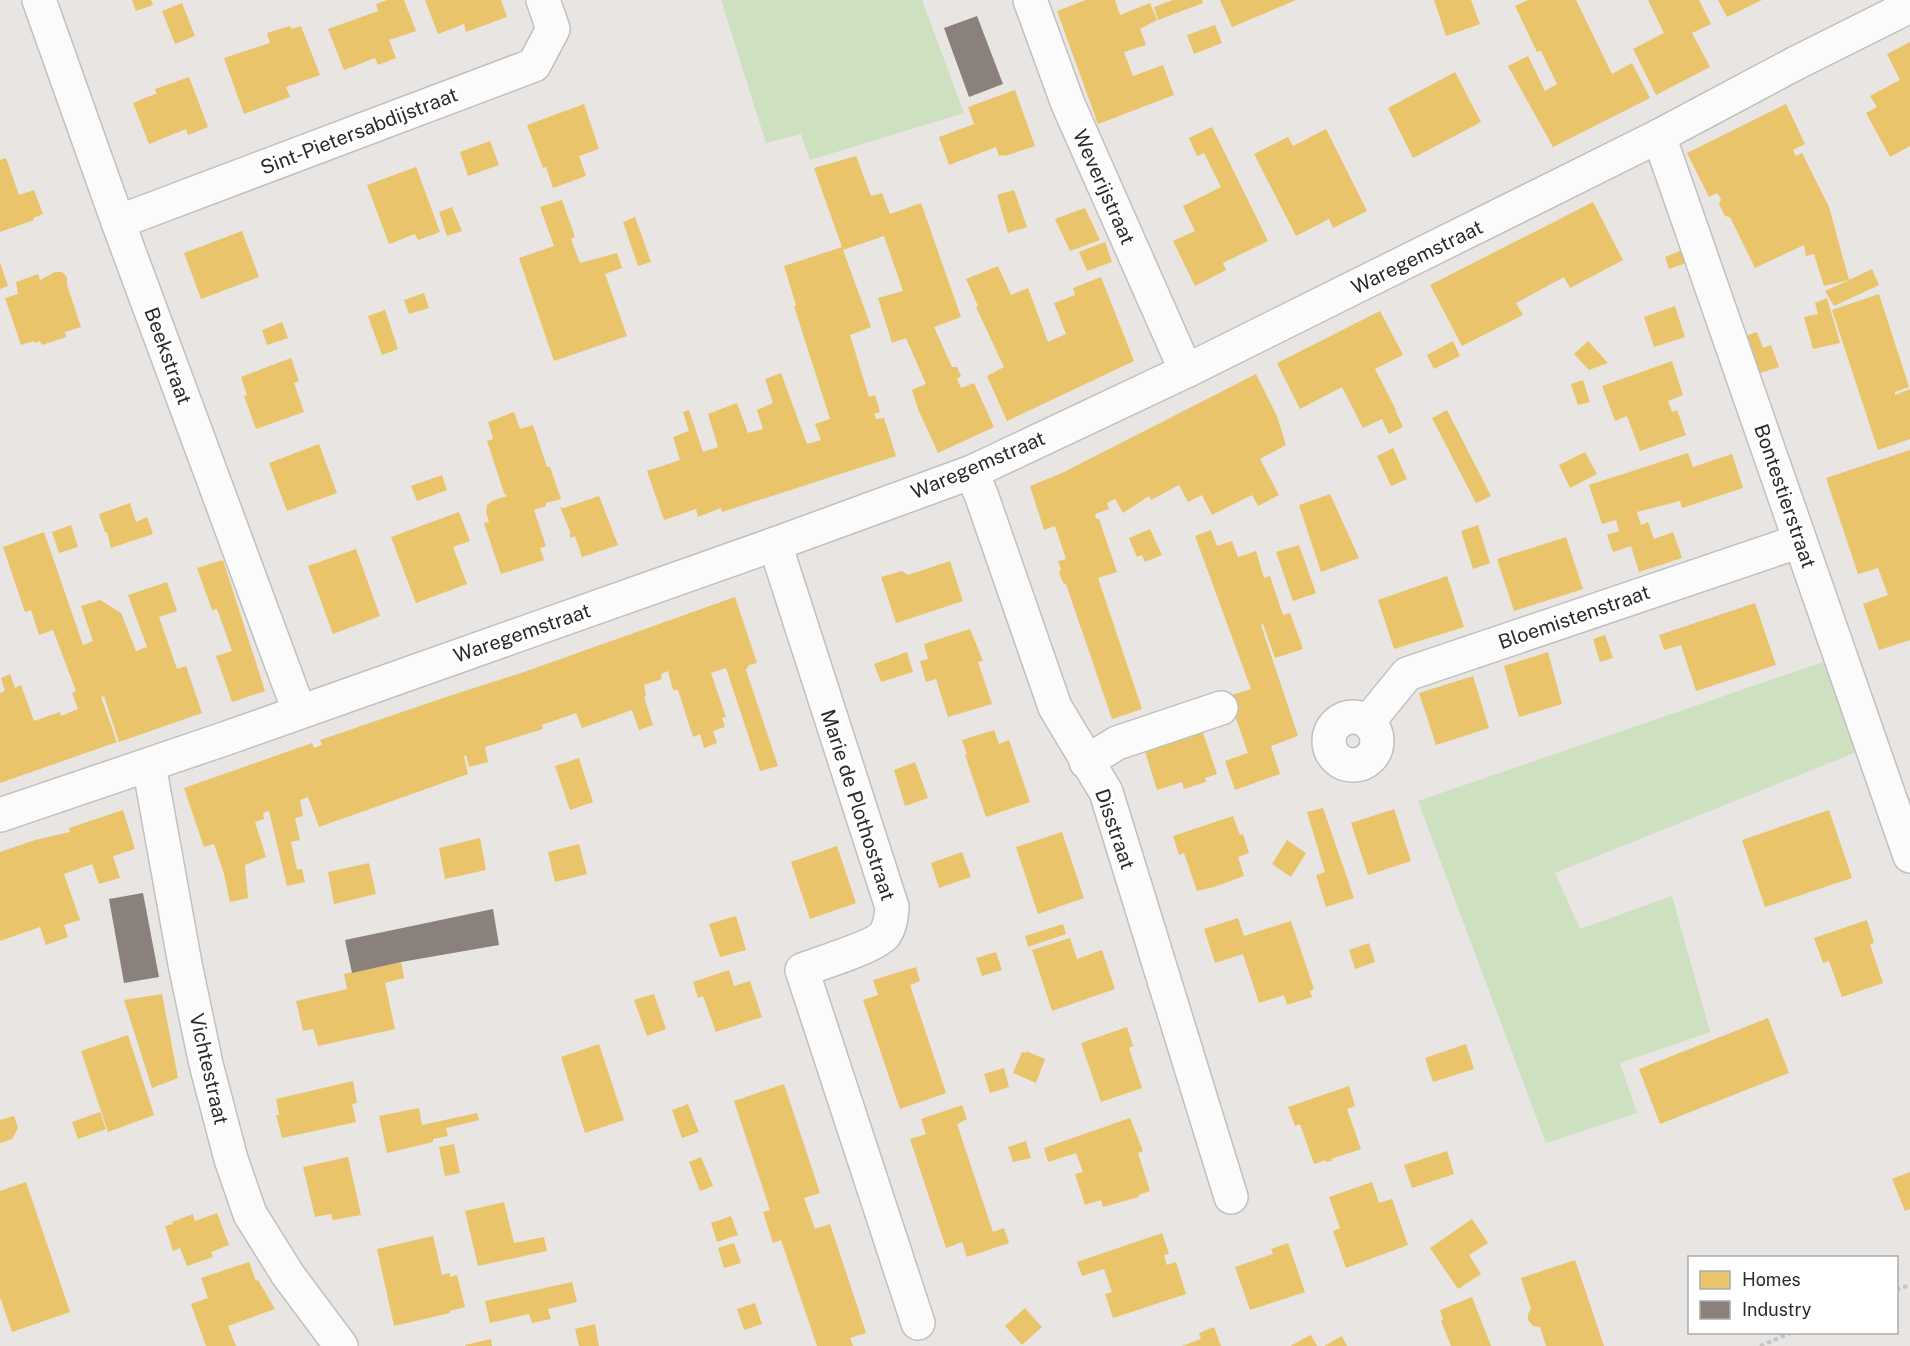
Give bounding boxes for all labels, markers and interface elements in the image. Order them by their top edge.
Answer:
street label: Sint-Pietersabdijstraat [257,82,461,180]
street label: Weverijstraat [1068,126,1140,248]
street label: Waregemstraat [1347,215,1487,299]
street label: Beekstraat [139,304,197,408]
street label: Bontestierstraat [1749,421,1821,571]
street label: Waregemstraat [907,426,1049,504]
street label: Bloemistenstraat [1495,580,1653,654]
street label: Waregemstraat [450,598,594,668]
street label: Marie de Plothostraat [816,706,900,904]
street label: Disstraat [1090,786,1140,872]
street label: Vichtestraat [185,1011,233,1127]
legend [1688,1256,1898,1334]
text: Homes [1742,1269,1801,1290]
text: Industry [1742,1299,1812,1320]

